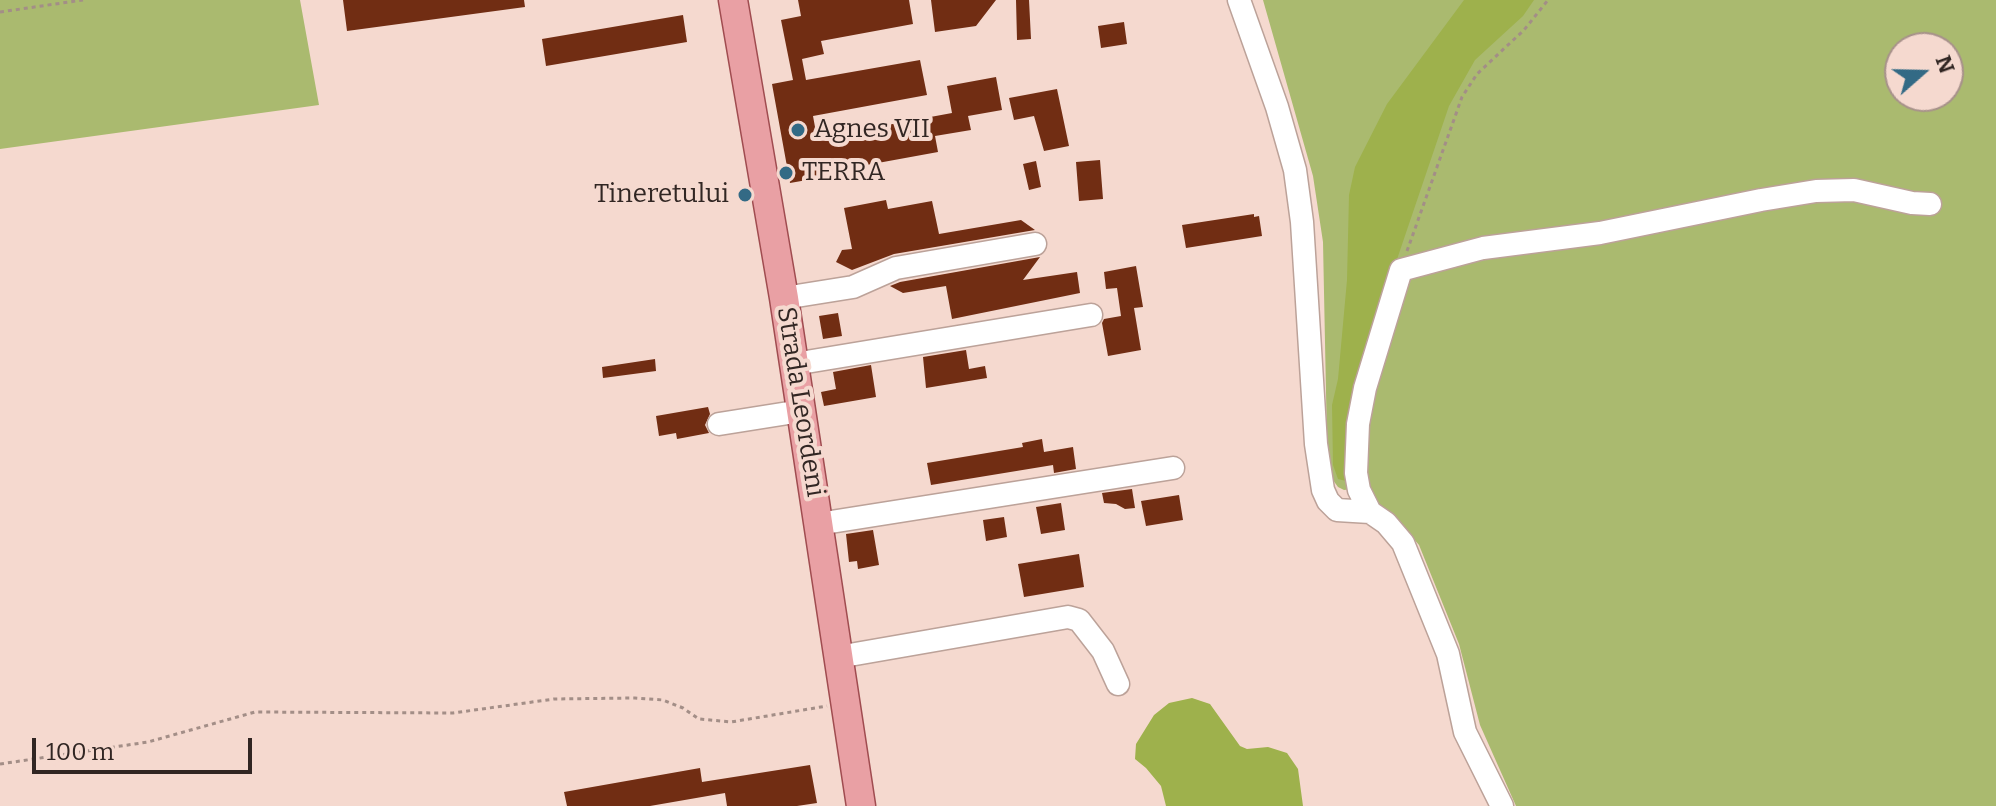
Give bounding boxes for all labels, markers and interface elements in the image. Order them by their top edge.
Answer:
north arrow [1884,32,1964,112]
text: N [1930,52,1961,77]
place label: Agnes VII [814,114,930,146]
marker: Agnes VII [789,121,807,139]
place label: TERRA [802,157,885,189]
marker: TERRA [777,164,795,182]
place label: Tineretului [594,179,729,211]
marker: Tineretului [736,186,754,204]
street label: Strada Leordeni [770,305,830,499]
scale bar [36,722,256,772]
text: 100 m [46,738,114,766]

